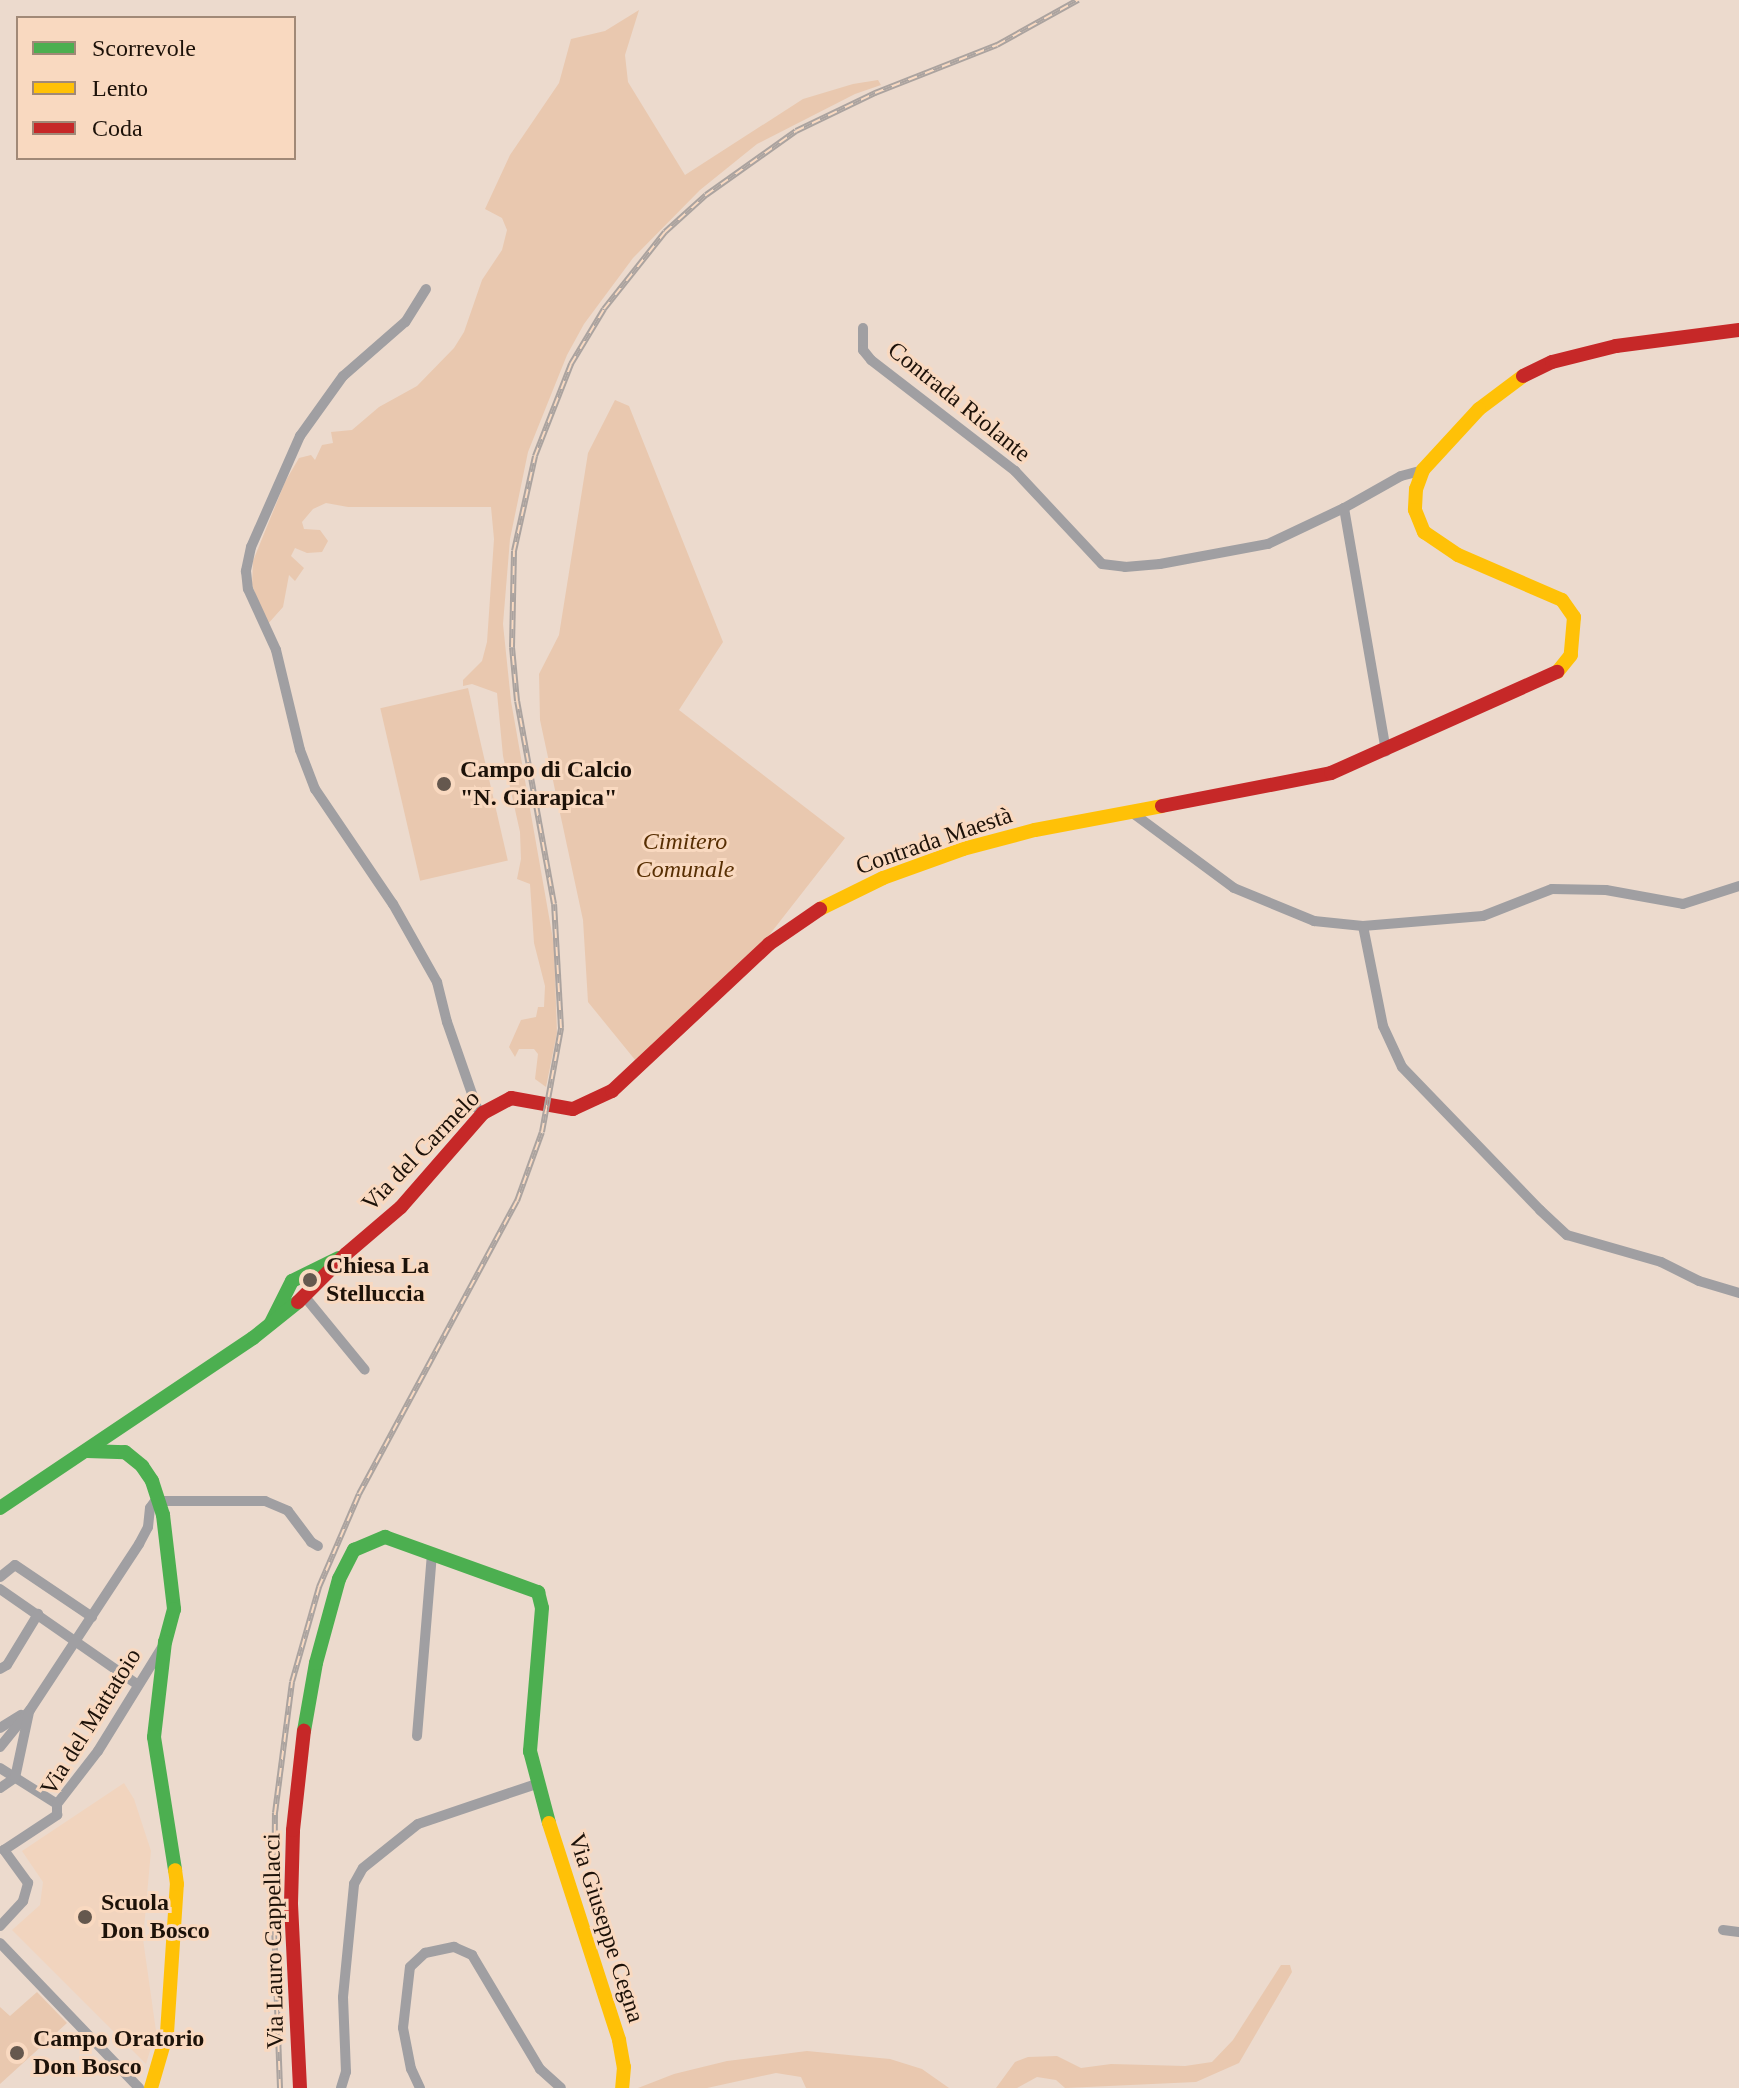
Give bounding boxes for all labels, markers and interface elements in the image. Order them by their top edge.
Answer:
legend [16,16,296,160]
text: Scorrevole [92,35,196,61]
text: Lento [92,75,148,101]
text: Coda [92,115,143,141]
street label: Contrada Riolante [882,336,1036,468]
place label: Campo di Calcio "N. Ciarapica" [460,756,632,812]
marker: Campo di Calcio "N. Ciarapica" [435,775,453,793]
street label: Contrada Maestà [852,801,1016,881]
park label: Cimitero Comunale [636,828,734,884]
street label: Via del Carmelo [356,1084,486,1218]
place label: Chiesa La Stelluccia [326,1252,429,1308]
marker: Chiesa La Stelluccia [301,1271,319,1289]
street label: Via del Mattatoio [34,1643,148,1801]
street label: Via Giuseppe Cegna [562,1830,650,2026]
street label: Via Lauro Cappellacci [258,1833,290,2049]
place label: Scuola Don Bosco [101,1889,210,1945]
marker: Scuola Don Bosco [76,1908,94,1926]
place label: Campo Oratorio Don Bosco [33,2025,204,2081]
marker: Campo Oratorio Don Bosco [8,2044,26,2062]

